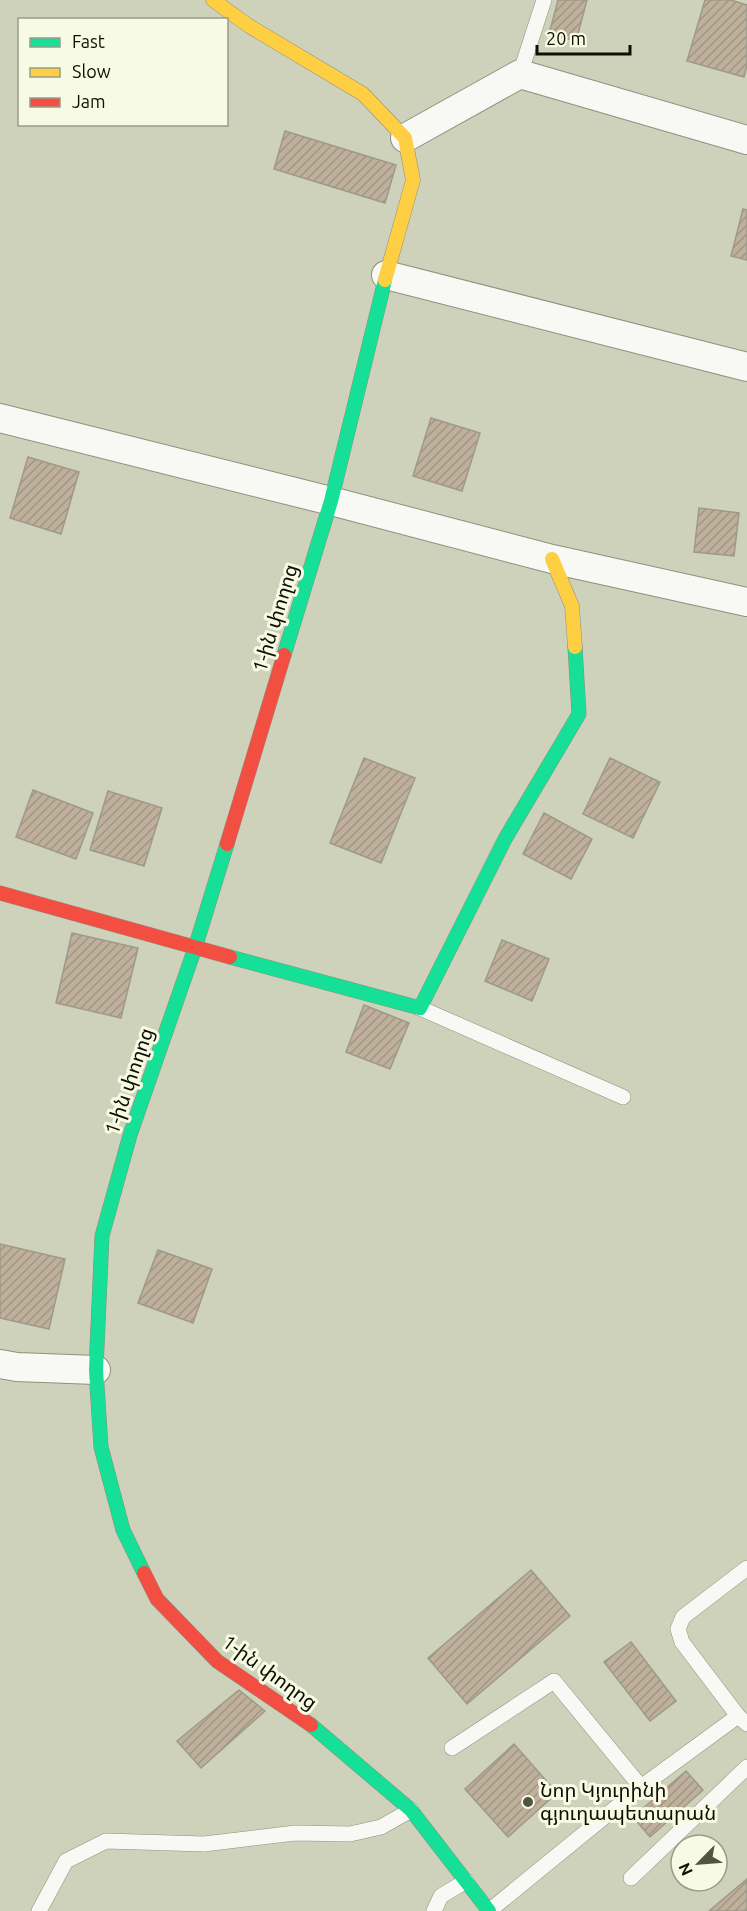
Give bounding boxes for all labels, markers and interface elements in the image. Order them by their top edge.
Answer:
legend [18,18,228,126]
scale bar [537,18,630,56]
text: 20 m [546,28,586,48]
text: Fast [72,31,105,51]
text: Slow [72,61,111,81]
text: Jam [72,91,106,111]
street label: 1-ին փողոց [247,561,303,675]
street label: 1-ին փողոց [99,1024,159,1138]
street label: 1-ին փողոց [218,1630,322,1714]
place label: Նոր Կյուրինի գյուղապետարան [540,1778,716,1825]
marker: Նոր Կյուրինի գյուղապետարան [521,1795,535,1809]
north arrow [669,1833,729,1893]
text: N [675,1860,696,1879]

